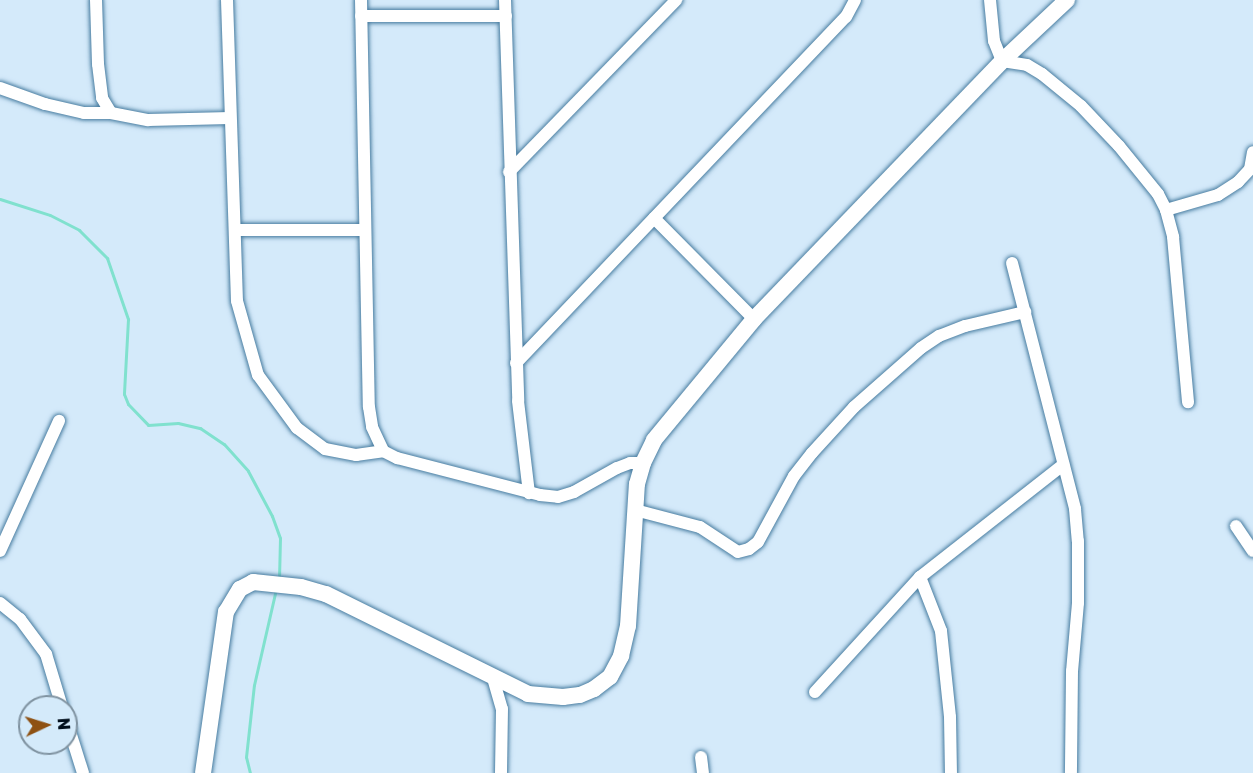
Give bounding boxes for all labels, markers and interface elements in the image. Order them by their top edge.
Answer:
north arrow [18,695,78,755]
text: N [54,717,74,731]

